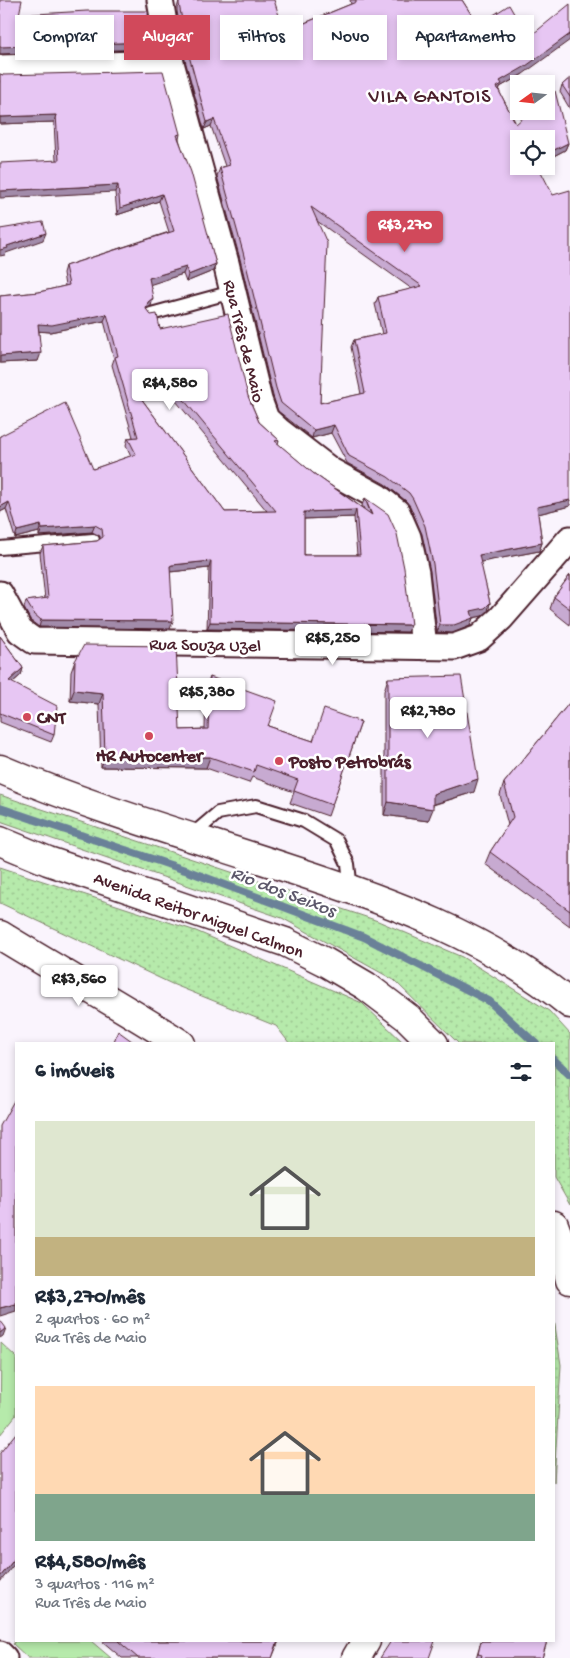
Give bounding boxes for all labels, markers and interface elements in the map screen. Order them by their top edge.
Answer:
chip: Comprar [15,15,114,60]
chip: Alugar [124,15,210,60]
chip: Filtros [220,15,303,60]
chip: Novo [313,15,387,60]
chip: Apartamento [397,15,534,60]
north arrow [510,75,555,120]
map controls [510,75,555,175]
district label: VILA GANTOIS [367,87,492,110]
button: locate [510,130,555,175]
pin: R$3,270 [359,210,451,253]
text: R$3,270 [378,217,432,236]
street label: Rua Três de Maio [217,278,268,405]
pin: R$4,580 [124,368,216,411]
text: R$4,580 [143,375,197,394]
pin: R$5,250 [287,624,379,666]
text: R$5,250 [306,630,360,649]
street label: Rua Souza Uzel [149,635,261,658]
pin: R$5,380 [161,678,253,720]
text: R$5,380 [179,684,235,703]
pin: R$2,780 [382,696,474,739]
text: R$2,780 [401,703,455,722]
place label: CNT [36,709,67,730]
marker: CNT [21,711,33,723]
marker: HR Autocenter [143,730,155,742]
place label: HR Autocenter [96,747,205,768]
place label: Posto Petrobrás [288,753,412,774]
marker: Posto Petrobrás [273,755,285,767]
water label: Rio dos Seixos [227,863,340,925]
street label: Avenida Reitor Miguel Calmon [90,869,306,964]
pin: R$3,560 [33,964,125,1007]
text: R$3,560 [52,971,106,990]
icon: filters [507,1058,535,1086]
text: 6 imóveis [35,1060,113,1085]
icon: home [240,1153,330,1243]
text: R$3,270/mês [35,1286,145,1311]
text: 2 quartos · 60 m² [35,1311,150,1330]
text: Rua Três de Maio [35,1330,147,1349]
icon: home [240,1418,330,1508]
text: R$4,580/mês [35,1551,145,1576]
text: 3 quartos · 116 m² [35,1576,155,1595]
text: Rua Três de Maio [35,1595,147,1614]

